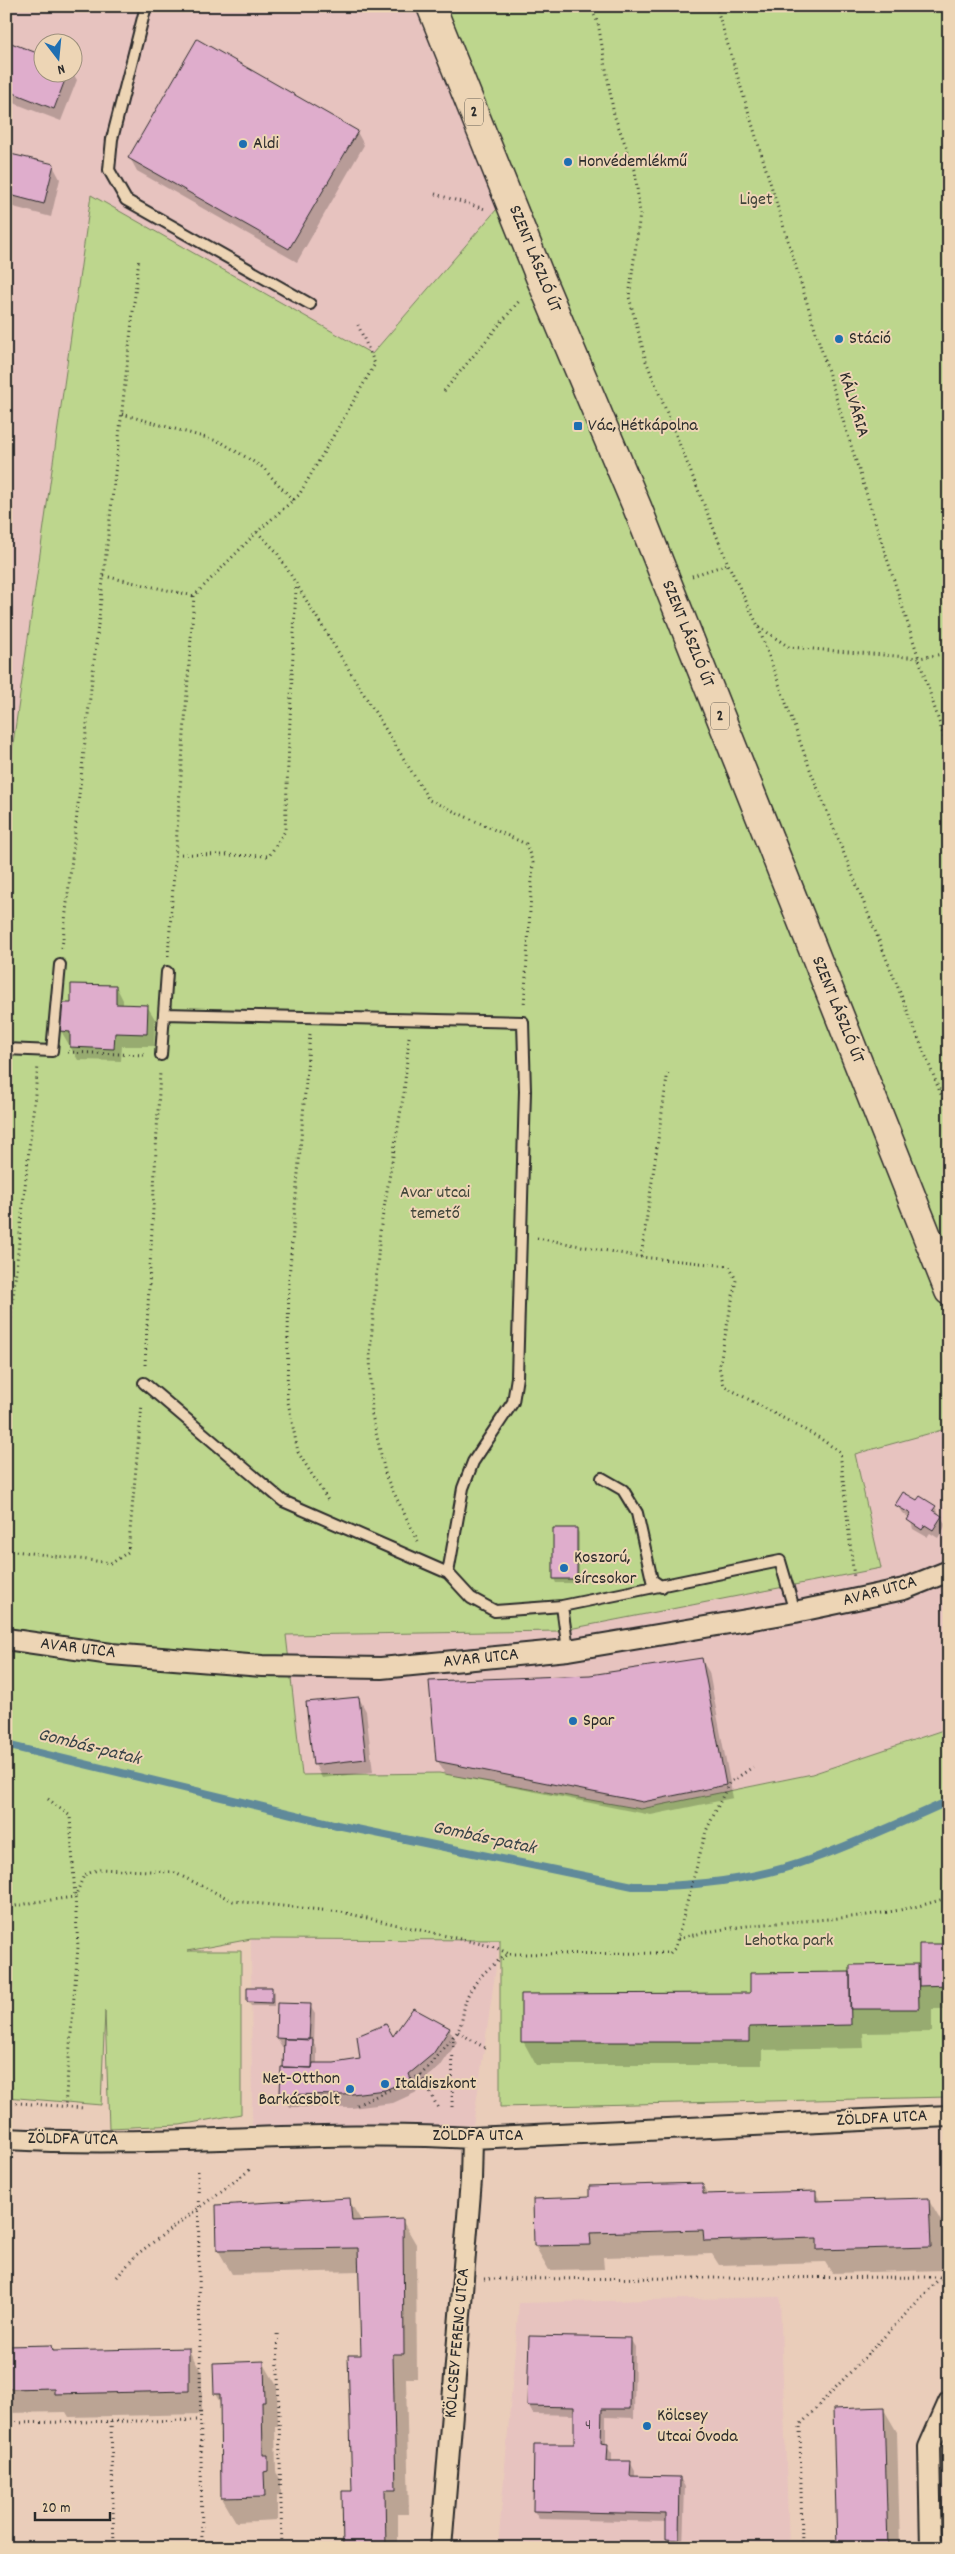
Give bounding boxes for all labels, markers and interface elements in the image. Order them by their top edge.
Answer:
north arrow [32,32,82,82]
text: N [55,58,67,79]
road number: 2 [465,98,483,125]
place label: Aldi [253,132,279,157]
marker: Aldi [237,138,249,150]
place label: Honvédemlékmű [578,150,687,175]
marker: Honvédemlékmű [562,156,574,168]
park label: Liget [739,188,773,213]
street label: SZENT LÁSZLÓ ÚT [501,202,567,316]
place label: Stáció [849,327,891,352]
marker: Stáció [833,333,845,345]
street label: KÁLVÁRIA [831,369,875,441]
place label: Vác, Hétkápolna [588,414,698,439]
marker: Vác, Hétkápolna [572,420,584,432]
street label: SZENT LÁSZLÓ ÚT [654,577,720,691]
road number: 2 [711,702,729,729]
street label: SZENT LÁSZLÓ ÚT [804,953,870,1067]
park label: Avar utcai temető [400,1181,470,1227]
place label: Koszorú, sírcsokor [574,1546,637,1592]
marker: Koszorú, sírcsokor [558,1562,570,1574]
street label: AVAR UTCA [840,1570,920,1614]
street label: AVAR UTCA [39,1632,117,1666]
street label: AVAR UTCA [442,1643,520,1675]
place label: Spar [583,1709,615,1734]
marker: Spar [567,1715,579,1727]
water label: Gombás-patak [35,1722,145,1774]
water label: Gombás-patak [430,1815,540,1864]
park label: Lehotka park [745,1929,833,1954]
place label: Net-Otthon Barkácsbolt [258,2067,340,2113]
place label: Italdiszkont [395,2072,477,2097]
marker: Italdiszkont [379,2078,391,2090]
marker: Net-Otthon Barkácsbolt [344,2083,356,2095]
street label: ZÖLDFA UTCA [836,2104,928,2134]
street label: ZÖLDFA UTCA [433,2124,524,2149]
street label: ZÖLDFA UTCA [27,2127,119,2153]
street label: KÖLCSEY FERENC UTCA [439,2267,477,2419]
place label: Kölcsey Utcai Óvoda [657,2404,738,2450]
house number: 4 [585,2415,591,2437]
marker: Kölcsey Utcai Óvoda [641,2420,653,2432]
scale bar [35,2489,110,2521]
text: 20 m [42,2498,70,2520]

